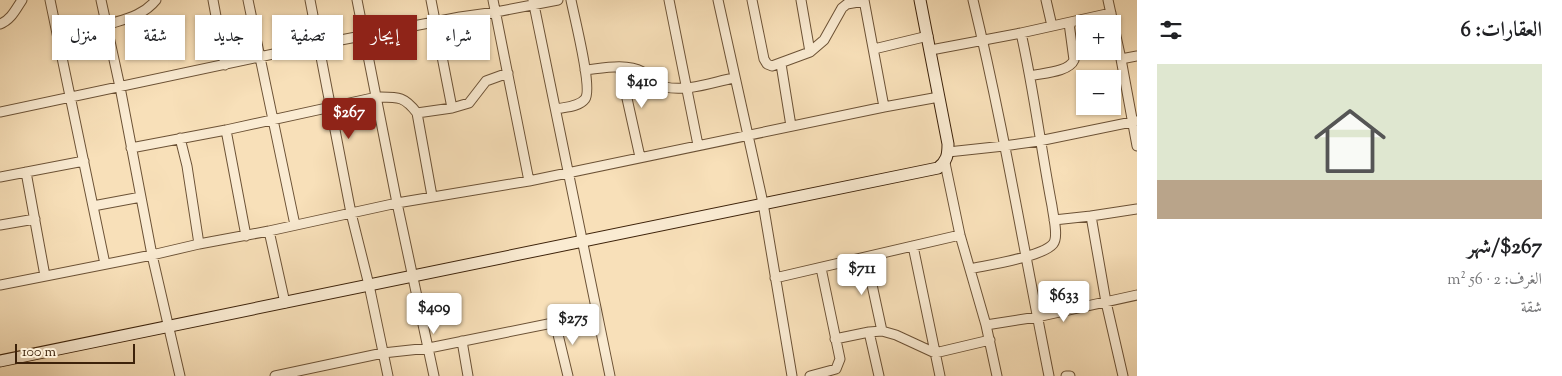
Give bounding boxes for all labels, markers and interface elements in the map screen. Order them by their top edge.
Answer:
chip: منزل [52,15,115,60]
chip: شقة [125,15,185,60]
chip: جديد [195,15,262,60]
chip: تصفية [272,15,343,60]
chip: إيجار [353,15,417,60]
chip: شراء [427,15,490,60]
map controls [1076,15,1121,115]
button: + [1076,15,1121,60]
icon: filters [1157,16,1185,44]
text: العقارات: 6 [1461,16,1542,46]
pin: $410 [612,66,672,109]
button: − [1076,70,1121,115]
text: $410 [627,71,657,94]
icon: home [1305,96,1395,186]
pin: $267 [319,98,379,140]
text: $267 [333,102,365,125]
text: $267/شهر [1467,233,1542,263]
pin: $711 [832,254,892,296]
text: $711 [848,258,876,281]
text: الغرف: 2 · 56 m² [1447,269,1542,292]
pin: $633 [1034,280,1094,323]
text: $633 [1049,285,1079,308]
pin: $409 [404,292,464,335]
text: $409 [418,297,450,320]
text: شقة [1521,297,1542,320]
pin: $275 [543,304,603,346]
text: $275 [558,308,588,331]
scale bar [15,341,135,364]
text: 100 m [22,343,56,363]

